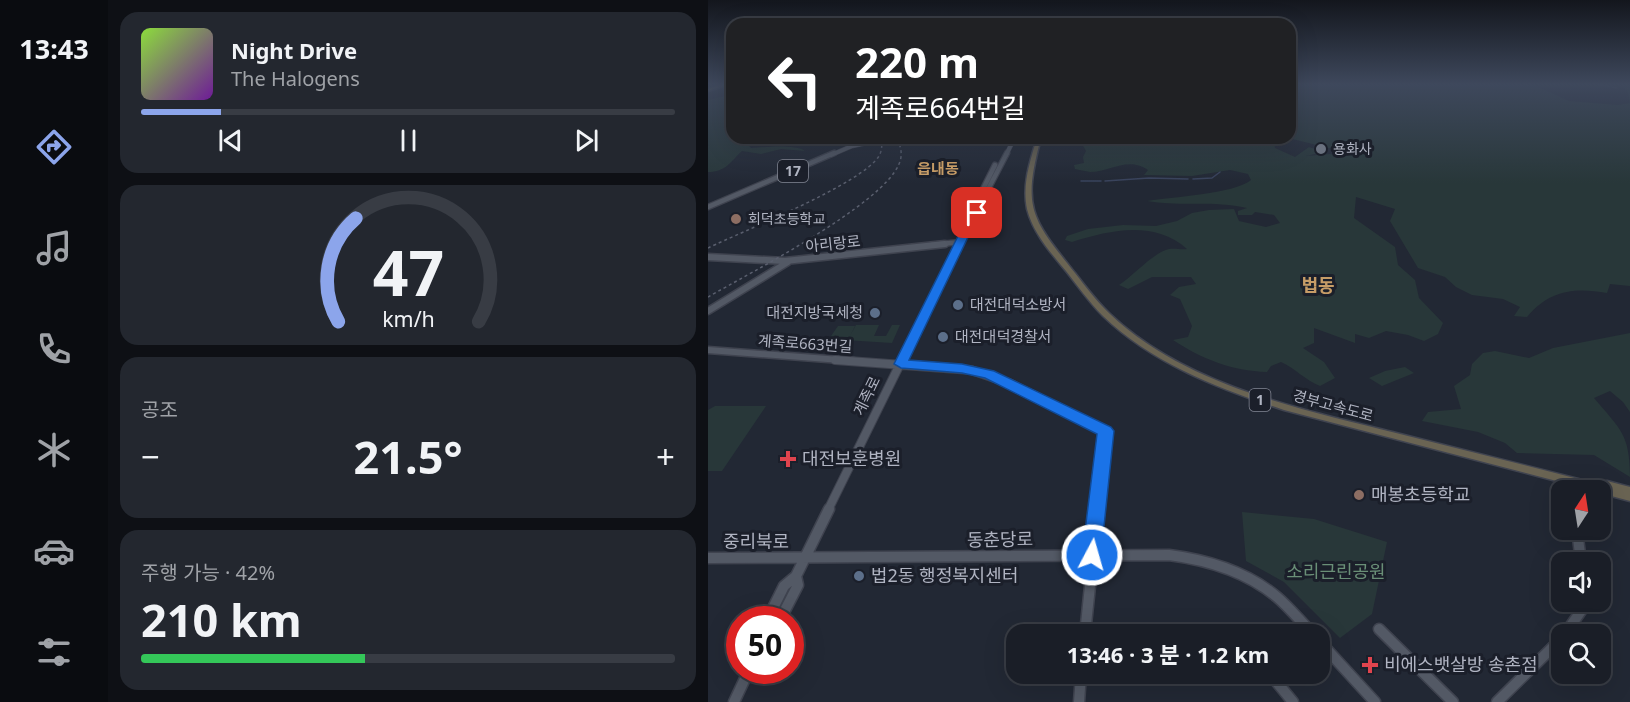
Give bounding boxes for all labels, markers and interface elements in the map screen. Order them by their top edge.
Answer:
text: 13:43 [19,30,89,67]
text: 220 m [855,33,979,90]
text: Night Drive [231,35,357,65]
icon: left [756,42,834,120]
text: The Halogens [231,65,360,92]
text: 계족로664번길 [855,89,1026,126]
icon: previous [214,124,247,157]
icon: pause [392,124,425,157]
icon: next [570,124,603,157]
icon: directions [33,126,75,168]
place label: 용화사 [1333,139,1372,158]
marker: 용화사 [1314,142,1328,156]
district label: 읍내동 [917,158,959,178]
road number: 17 [778,160,808,182]
pin [951,187,1002,238]
icon: arrive [960,196,993,229]
place label: 회덕초등학교 [748,209,825,228]
marker: 회덕초등학교 [729,212,743,226]
icon: music [33,227,75,269]
text: 47 [372,229,444,314]
street label: 아리랑로 [804,230,861,256]
district label: 법동 [1301,273,1335,297]
place label: 대전대덕소방서 [970,294,1067,314]
marker: 대전대덕소방서 [951,298,965,312]
place label: 대전지방국세청 [766,302,863,322]
text: km/h [382,304,434,333]
marker: 대전지방국세청 [868,306,882,320]
place label: 대전대덕경찰서 [955,326,1052,346]
icon: phone [33,328,75,370]
street label: 계족로663번길 [757,330,853,356]
marker: 대전대덕경찰서 [936,330,950,344]
street label: 계족로 [848,373,884,419]
street label: 경부고속도로 [1291,385,1376,425]
road number: 1 [1250,389,1270,411]
text: 공조 [141,396,178,423]
text: 21.5° [354,426,462,487]
icon: climate [33,429,75,471]
text: − [141,434,160,479]
text: + [656,434,675,479]
place label: 대전보훈병원 [802,446,901,470]
marker: 대전보훈병원 [779,450,797,468]
north arrow [1551,480,1611,540]
map controls [1551,480,1611,684]
place label: 매봉초등학교 [1371,482,1470,506]
marker: 매봉초등학교 [1352,488,1366,502]
position arrow [1060,523,1124,587]
street label: 동춘당로 [967,526,1033,552]
street label: 중리북로 [723,529,789,553]
icon: car [33,530,75,572]
button: sound [1551,552,1611,612]
text: 주행 가능 · 42% [141,559,275,586]
park label: 소리근린공원 [1286,559,1386,583]
place label: 법2동 행정복지센터 [871,563,1018,587]
marker: 법2동 행정복지센터 [852,569,866,583]
text: 210 km [141,589,302,650]
speed limit sign: 50 [726,606,804,684]
button: search [1551,624,1611,684]
icon: filters [33,631,75,673]
text: 13:46 · 3 분 · 1.2 km [1067,639,1269,669]
place label: 비에스뱃살방 송촌점 [1384,652,1538,676]
marker: 비에스뱃살방 송촌점 [1361,656,1379,674]

